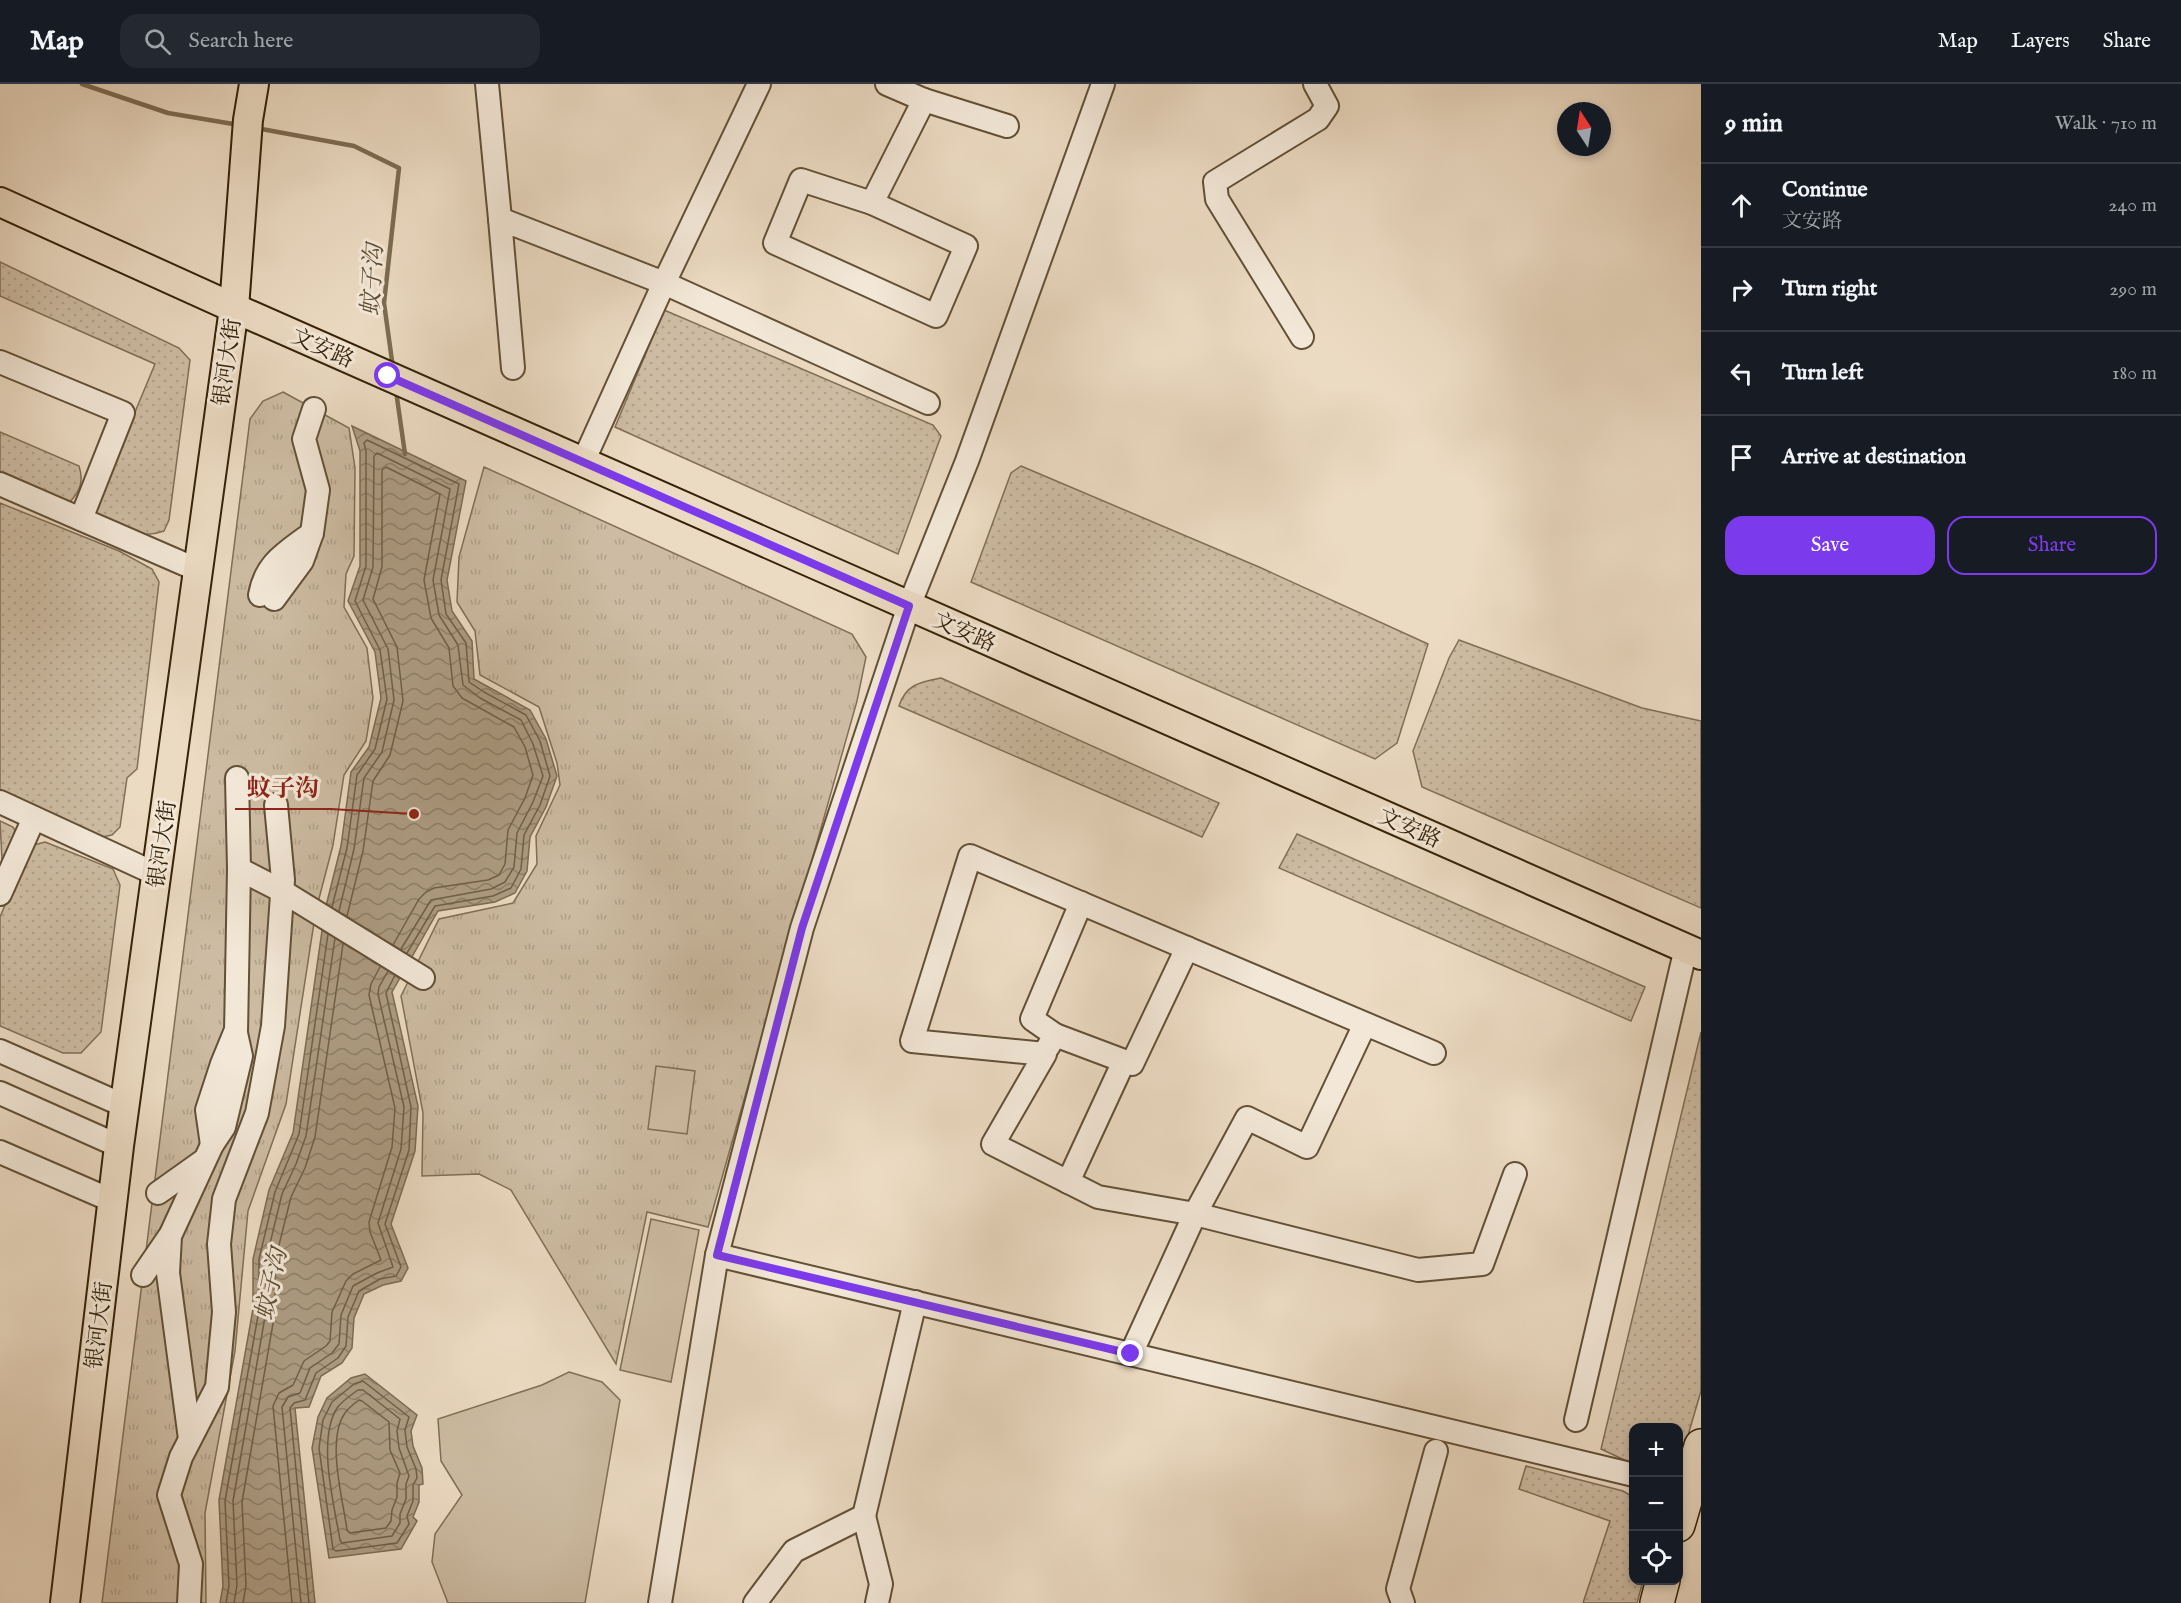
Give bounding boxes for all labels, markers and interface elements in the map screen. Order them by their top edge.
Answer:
search box [120,14,540,68]
text: Map [30,24,84,59]
icon: search [141,25,174,58]
text: Search here [189,27,293,55]
text: Map [1938,28,1978,55]
text: Layers [2011,28,2070,55]
text: Share [2103,28,2151,55]
north arrow [1557,102,1611,156]
text: 9 min [1725,107,1783,140]
text: Walk · 710 m [2055,111,2157,136]
text: Continue [1782,176,1868,204]
icon: ahead [1725,189,1758,222]
text: 240 m [2108,193,2157,218]
text: 文安路 [1782,209,1842,234]
water label: 蚊子沟 [356,239,391,317]
icon: right [1725,273,1758,306]
text: Turn right [1782,275,1877,303]
text: 290 m [2109,277,2157,302]
street label: 银河大街 [208,317,248,408]
street label: 文安路 [286,323,358,375]
icon: left [1725,357,1758,390]
text: Turn left [1782,359,1864,387]
text: 180 m [2112,361,2157,386]
route start [374,362,400,388]
icon: arrive [1725,441,1758,474]
text: Arrive at destination [1782,443,1966,471]
button: Save [1725,516,1935,575]
button: Share [1947,516,2157,575]
street label: 文安路 [928,607,1000,659]
callout: 蚊子沟 [235,767,331,809]
text: 蚊子沟 [247,774,319,805]
street label: 银河大街 [143,799,183,890]
street label: 文安路 [1373,803,1445,855]
water label: 蚊子沟 [250,1242,296,1323]
street label: 银河大街 [81,1280,119,1371]
route end [1117,1340,1143,1366]
map controls [1629,1423,1683,1585]
button: + [1629,1423,1683,1477]
button: − [1629,1477,1683,1531]
button: locate [1629,1531,1683,1585]

